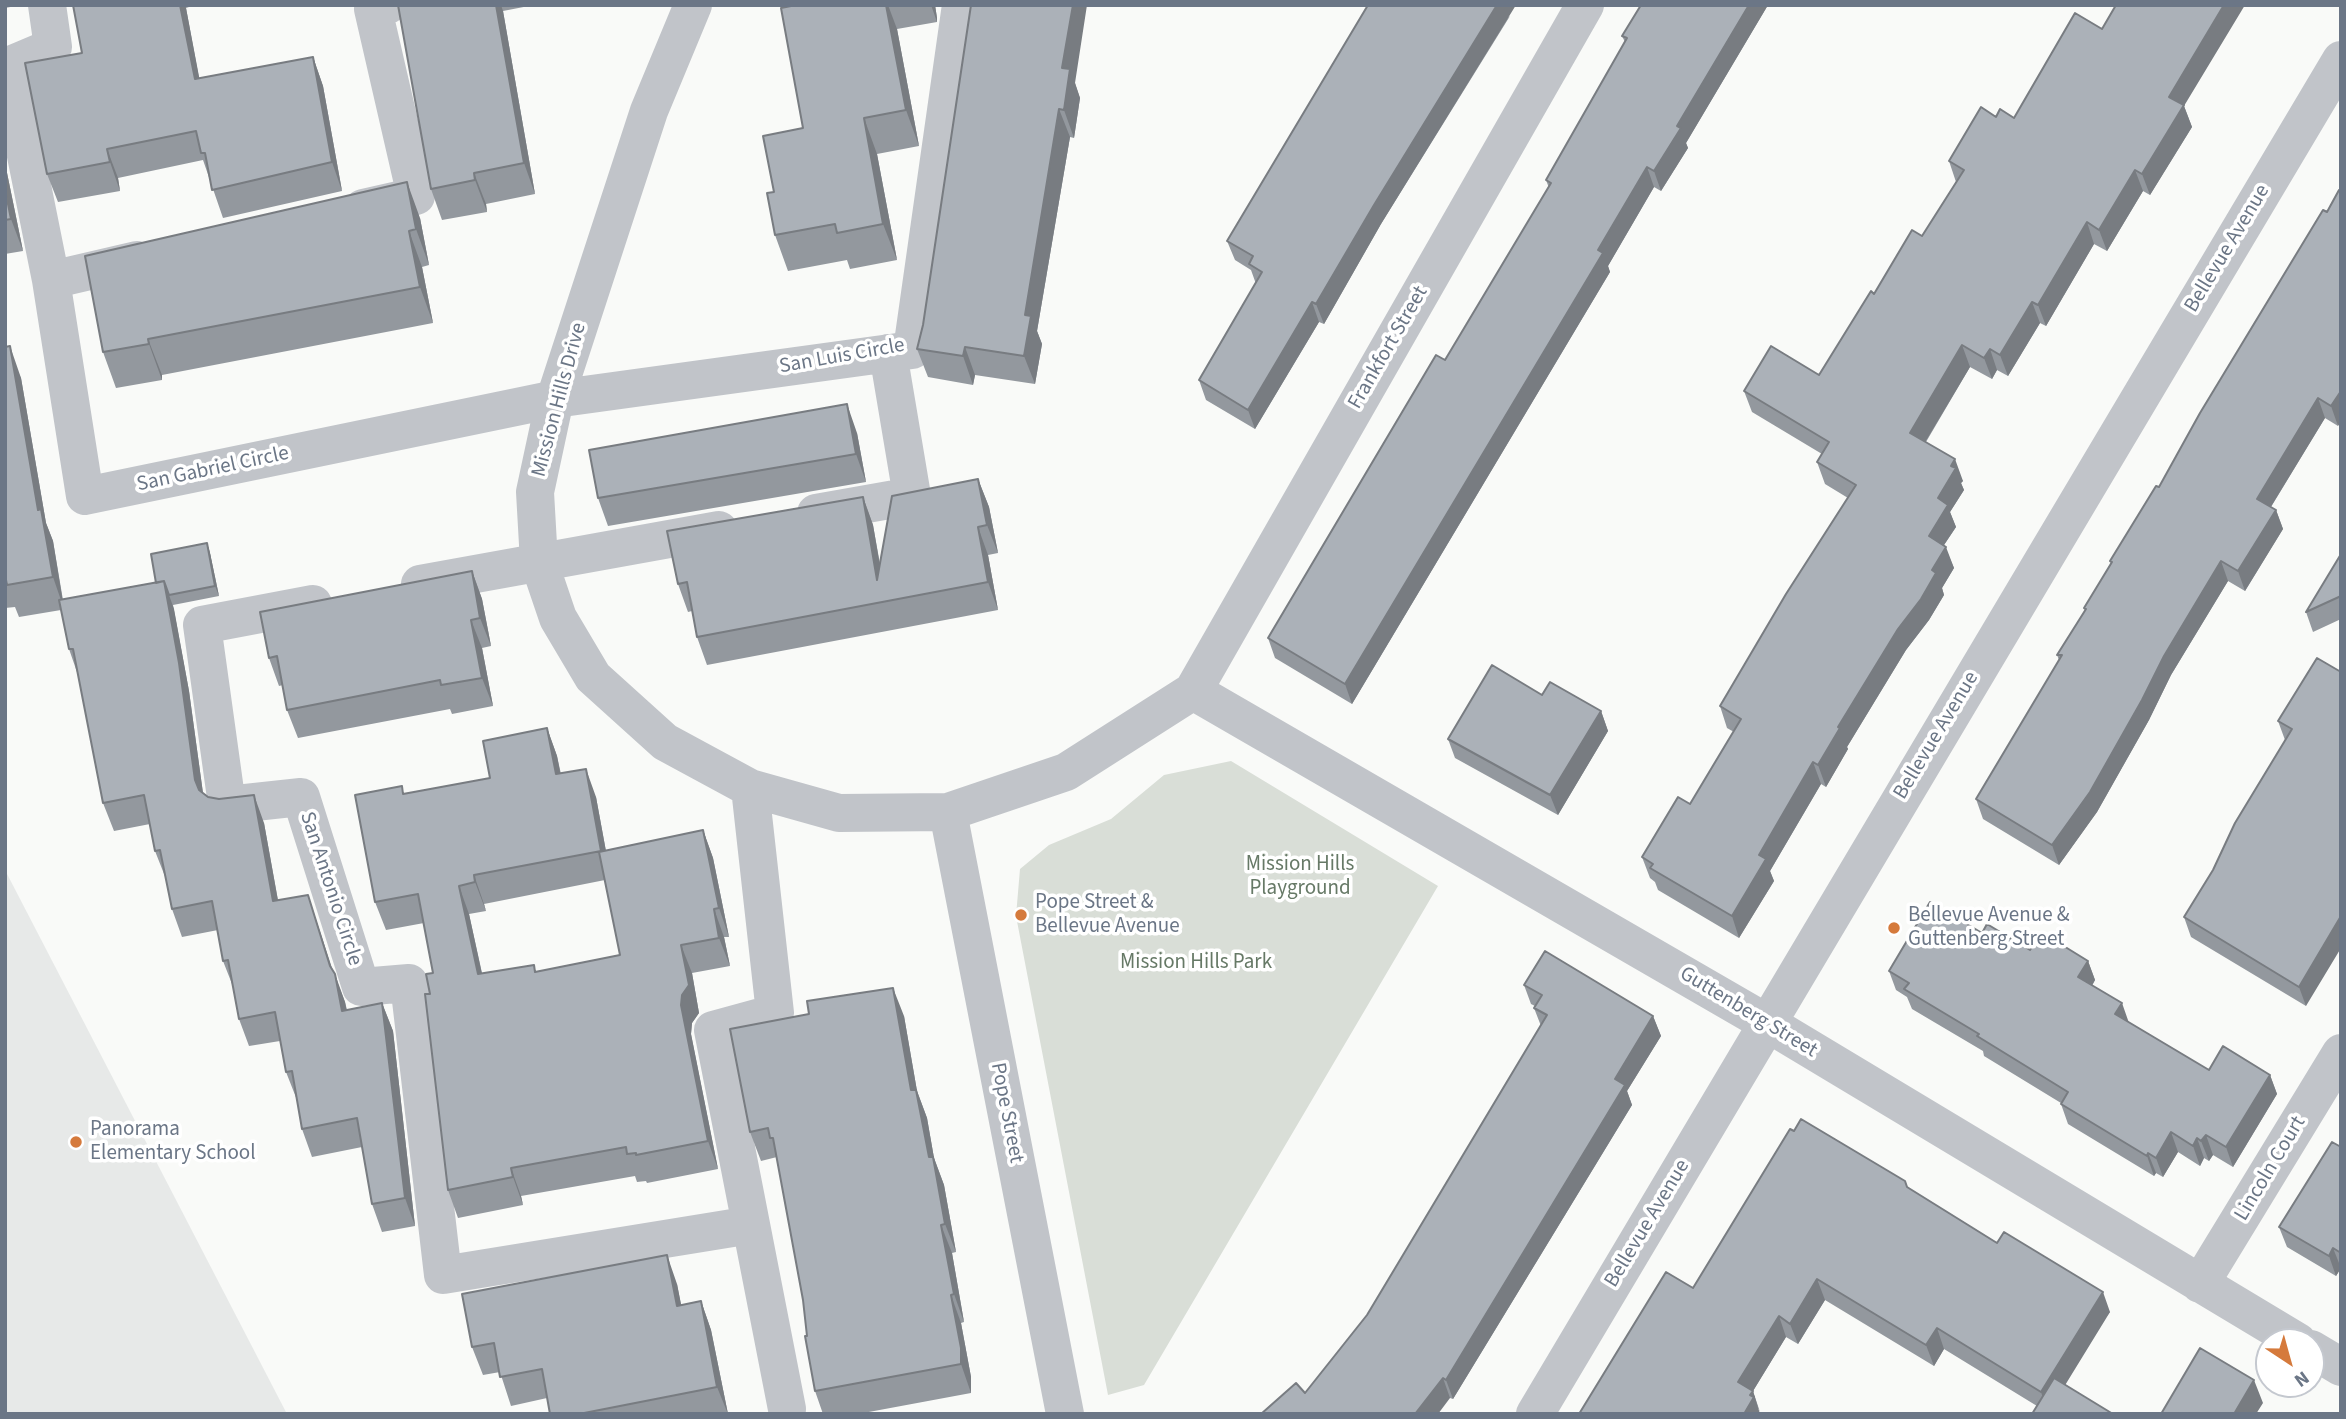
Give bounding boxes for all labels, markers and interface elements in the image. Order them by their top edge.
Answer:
street label: Bellevue Avenue [2180,181,2276,317]
street label: Frankfort Street [1344,282,1434,414]
street label: Mission Hills Drive [527,320,593,480]
street label: San Luis Circle [777,334,907,380]
street label: San Gabriel Circle [135,442,291,498]
street label: Bellevue Avenue [1889,668,1985,804]
street label: San Antonio Circle [293,809,367,969]
park label: Mission Hills Playground [1246,852,1354,902]
place label: Pope Street & Bellevue Avenue [1035,890,1180,940]
place label: Bellevue Avenue & Guttenberg Street [1908,903,2070,953]
marker: Pope Street & Bellevue Avenue [1013,907,1029,923]
marker: Bellevue Avenue & Guttenberg Street [1886,920,1902,936]
park label: Mission Hills Park [1120,950,1272,976]
street label: Guttenberg Street [1675,962,1821,1064]
street label: Pope Street [984,1061,1028,1165]
street label: Lincoln Court [2230,1112,2312,1226]
place label: Panorama Elementary School [90,1117,256,1167]
marker: Panorama Elementary School [68,1134,84,1150]
street label: Bellevue Avenue [1600,1156,1696,1292]
north arrow [2255,1328,2325,1398]
text: N [2288,1364,2315,1393]

